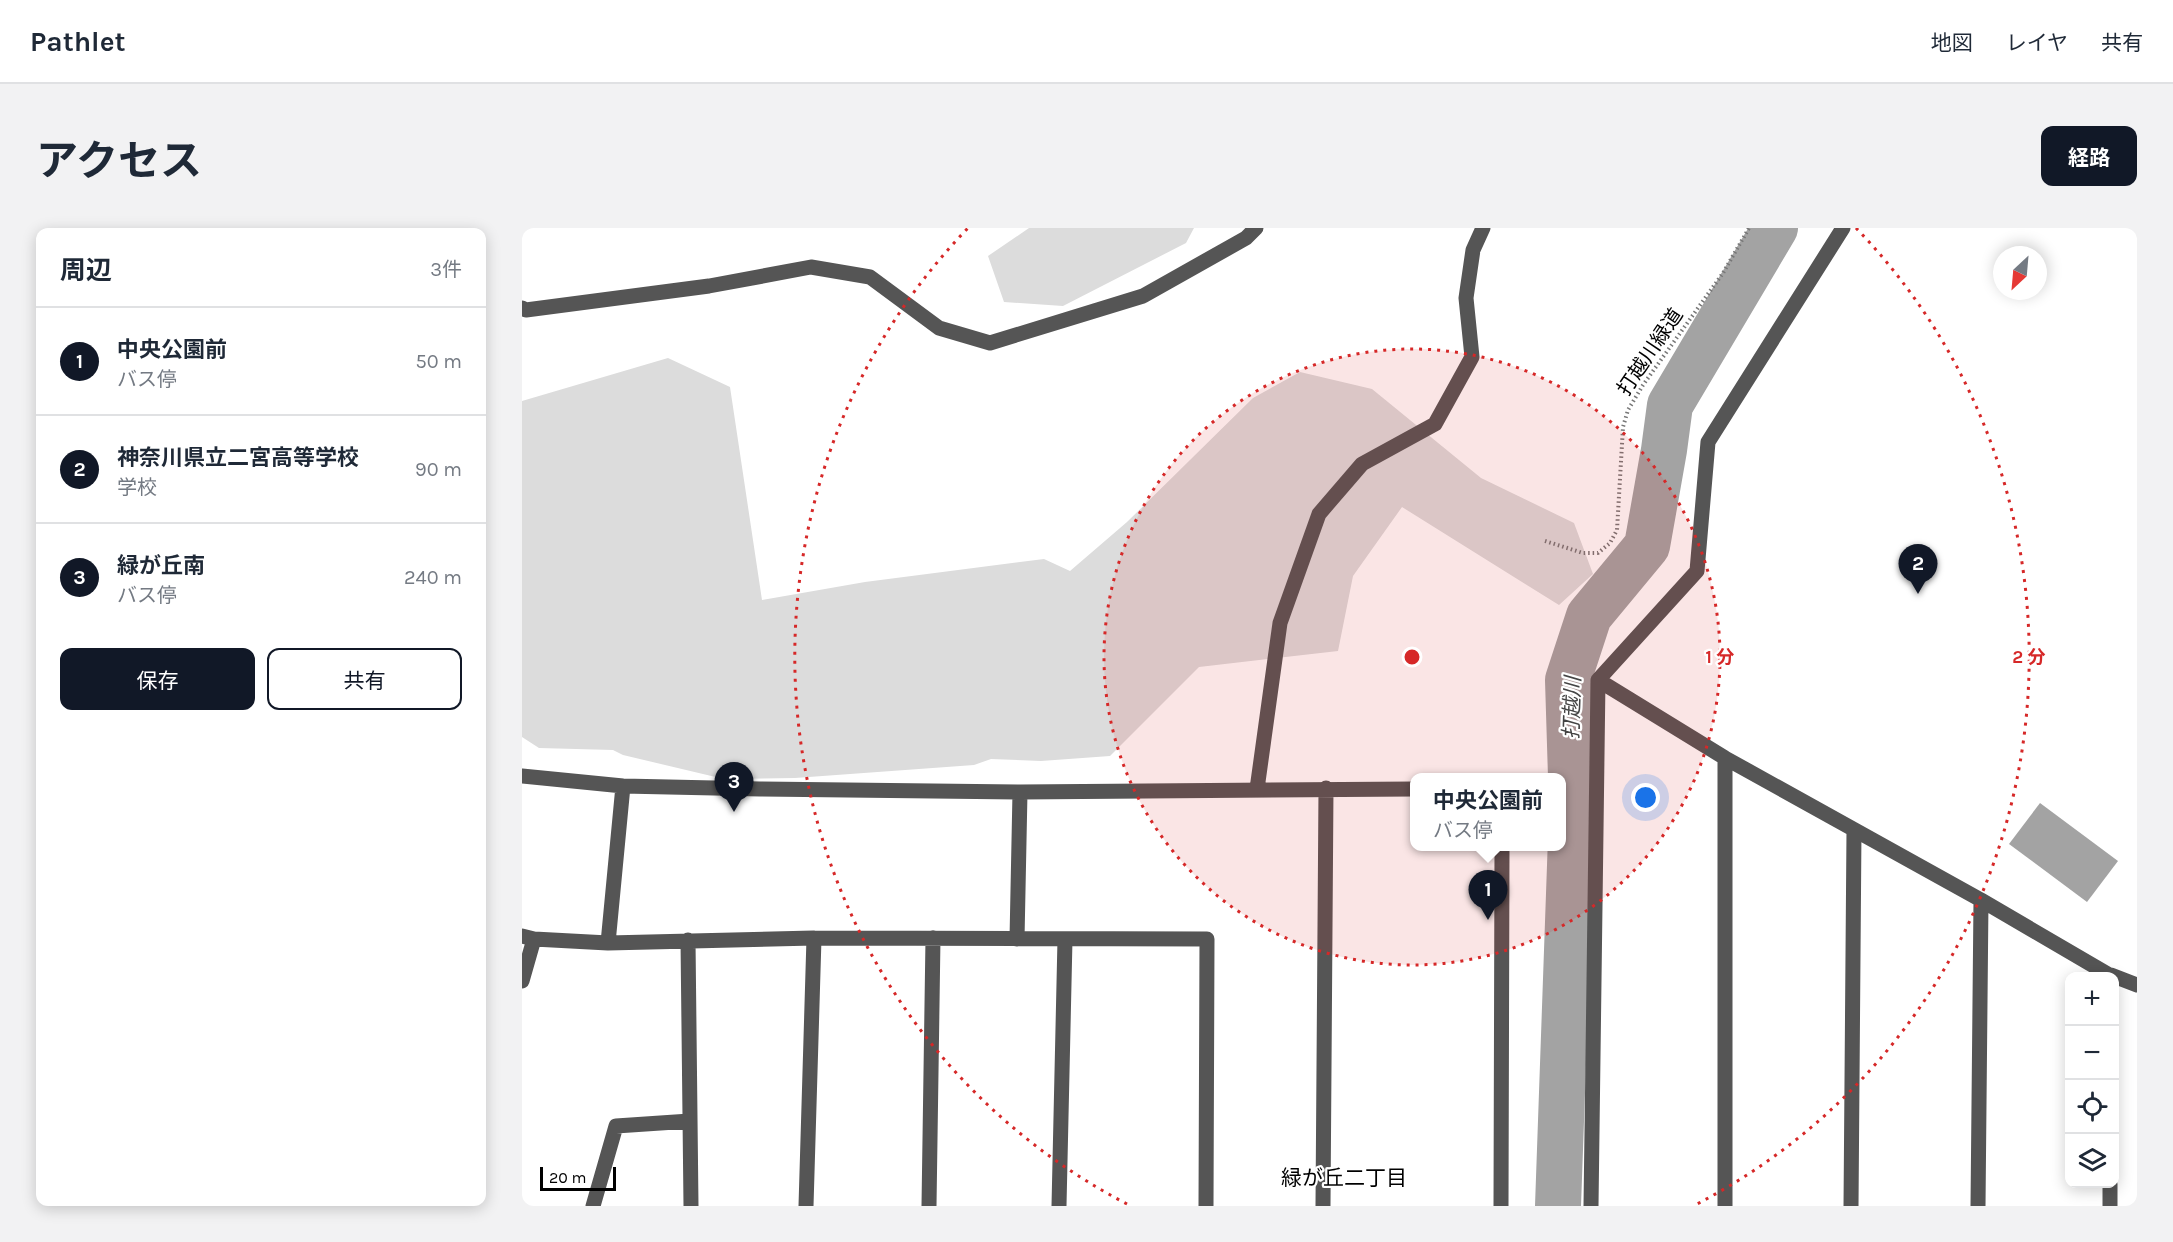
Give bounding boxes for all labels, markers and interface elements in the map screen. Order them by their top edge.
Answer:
text: Pathlet [30,25,126,58]
text: 地図 [1931,31,1973,55]
text: レイヤ [2006,31,2068,55]
text: 共有 [2101,31,2143,55]
button: 経路 [2041,126,2137,186]
text: アクセス [36,136,202,186]
north arrow [1993,246,2047,300]
text: 周辺 [60,255,112,286]
text: 3件 [430,258,462,281]
street label: 打越川緑道 [1613,304,1687,400]
text: 中央公園前 [117,337,227,363]
text: 1 [76,350,83,373]
text: 50 m [415,350,462,373]
text: バス停 [117,368,177,391]
text: 神奈川県立二宮高等学校 [117,445,359,471]
text: 2 [73,458,86,481]
text: 90 m [415,458,462,481]
text: 学校 [117,476,157,499]
pin: 2 [1898,544,1938,594]
text: 緑が丘南 [117,553,205,579]
text: 3 [73,566,86,589]
text: 240 m [404,566,462,589]
text: バス停 [117,584,177,607]
text: 1 分 [1706,646,1734,668]
text: 2 分 [2012,646,2046,668]
centre of rings [1402,647,1422,667]
button: 保存 [60,648,255,710]
button: 共有 [267,648,462,710]
water label: 打越川 [1559,674,1585,740]
pin: 3 [714,762,754,812]
popup [1410,773,1566,851]
your location [1631,783,1660,812]
text: 中央公園前 [1433,788,1543,814]
text: バス停 [1433,819,1493,842]
pin: 1 [1468,870,1508,920]
map controls [2065,972,2119,1188]
button: + [2065,972,2119,1026]
button: − [2065,1026,2119,1080]
button: locate [2065,1080,2119,1134]
button: layers [2065,1134,2119,1188]
scale bar [540,1164,616,1192]
district label: 緑が丘二丁目 [1281,1166,1407,1190]
text: 20 m [549,1168,587,1187]

